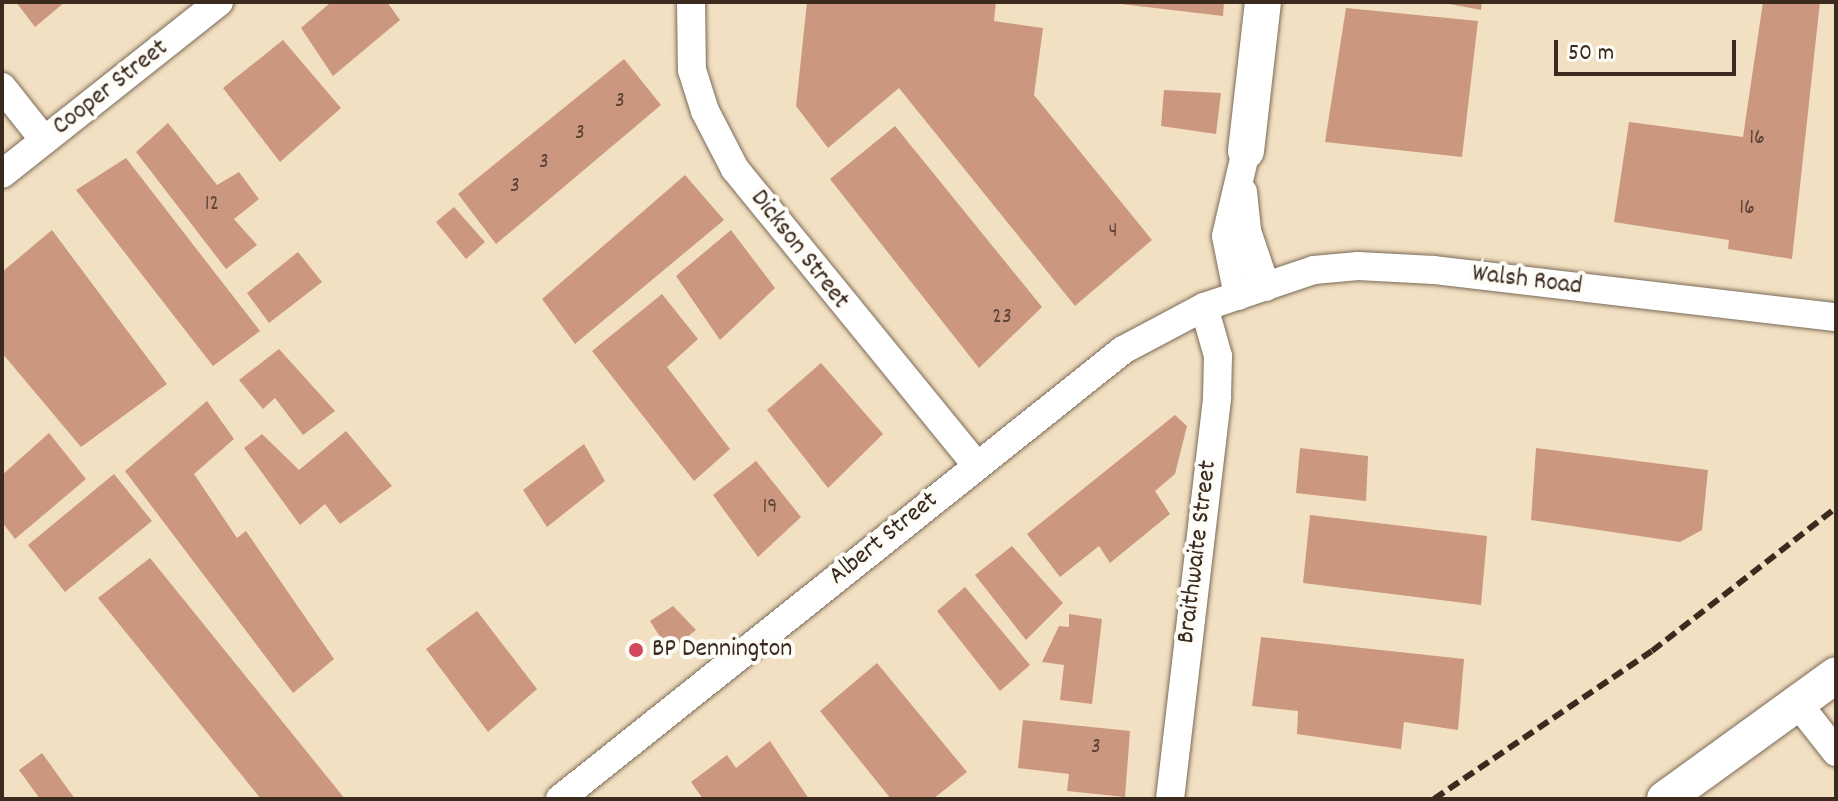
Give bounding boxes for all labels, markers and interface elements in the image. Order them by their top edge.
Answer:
scale bar [1558,24,1740,74]
street label: Cooper Street [47,33,175,143]
text: 50 m [1568,37,1614,71]
house number: 3 [615,89,625,115]
house number: 3 [575,121,585,147]
house number: 16 [1749,126,1765,152]
house number: 3 [539,150,549,176]
house number: 3 [510,174,520,200]
street label: Dickson Street [743,184,855,316]
house number: 12 [205,192,219,218]
house number: 16 [1739,196,1755,222]
house number: 4 [1108,219,1118,245]
street label: Walsh Road [1470,259,1584,303]
house number: 23 [992,305,1012,331]
street label: Braithwaite Street [1171,459,1225,645]
street label: Albert Street [823,486,945,592]
house number: 19 [763,495,777,521]
place label: BP Dennington [652,634,792,666]
marker: BP Dennington [627,641,645,659]
house number: 3 [1091,735,1101,761]

